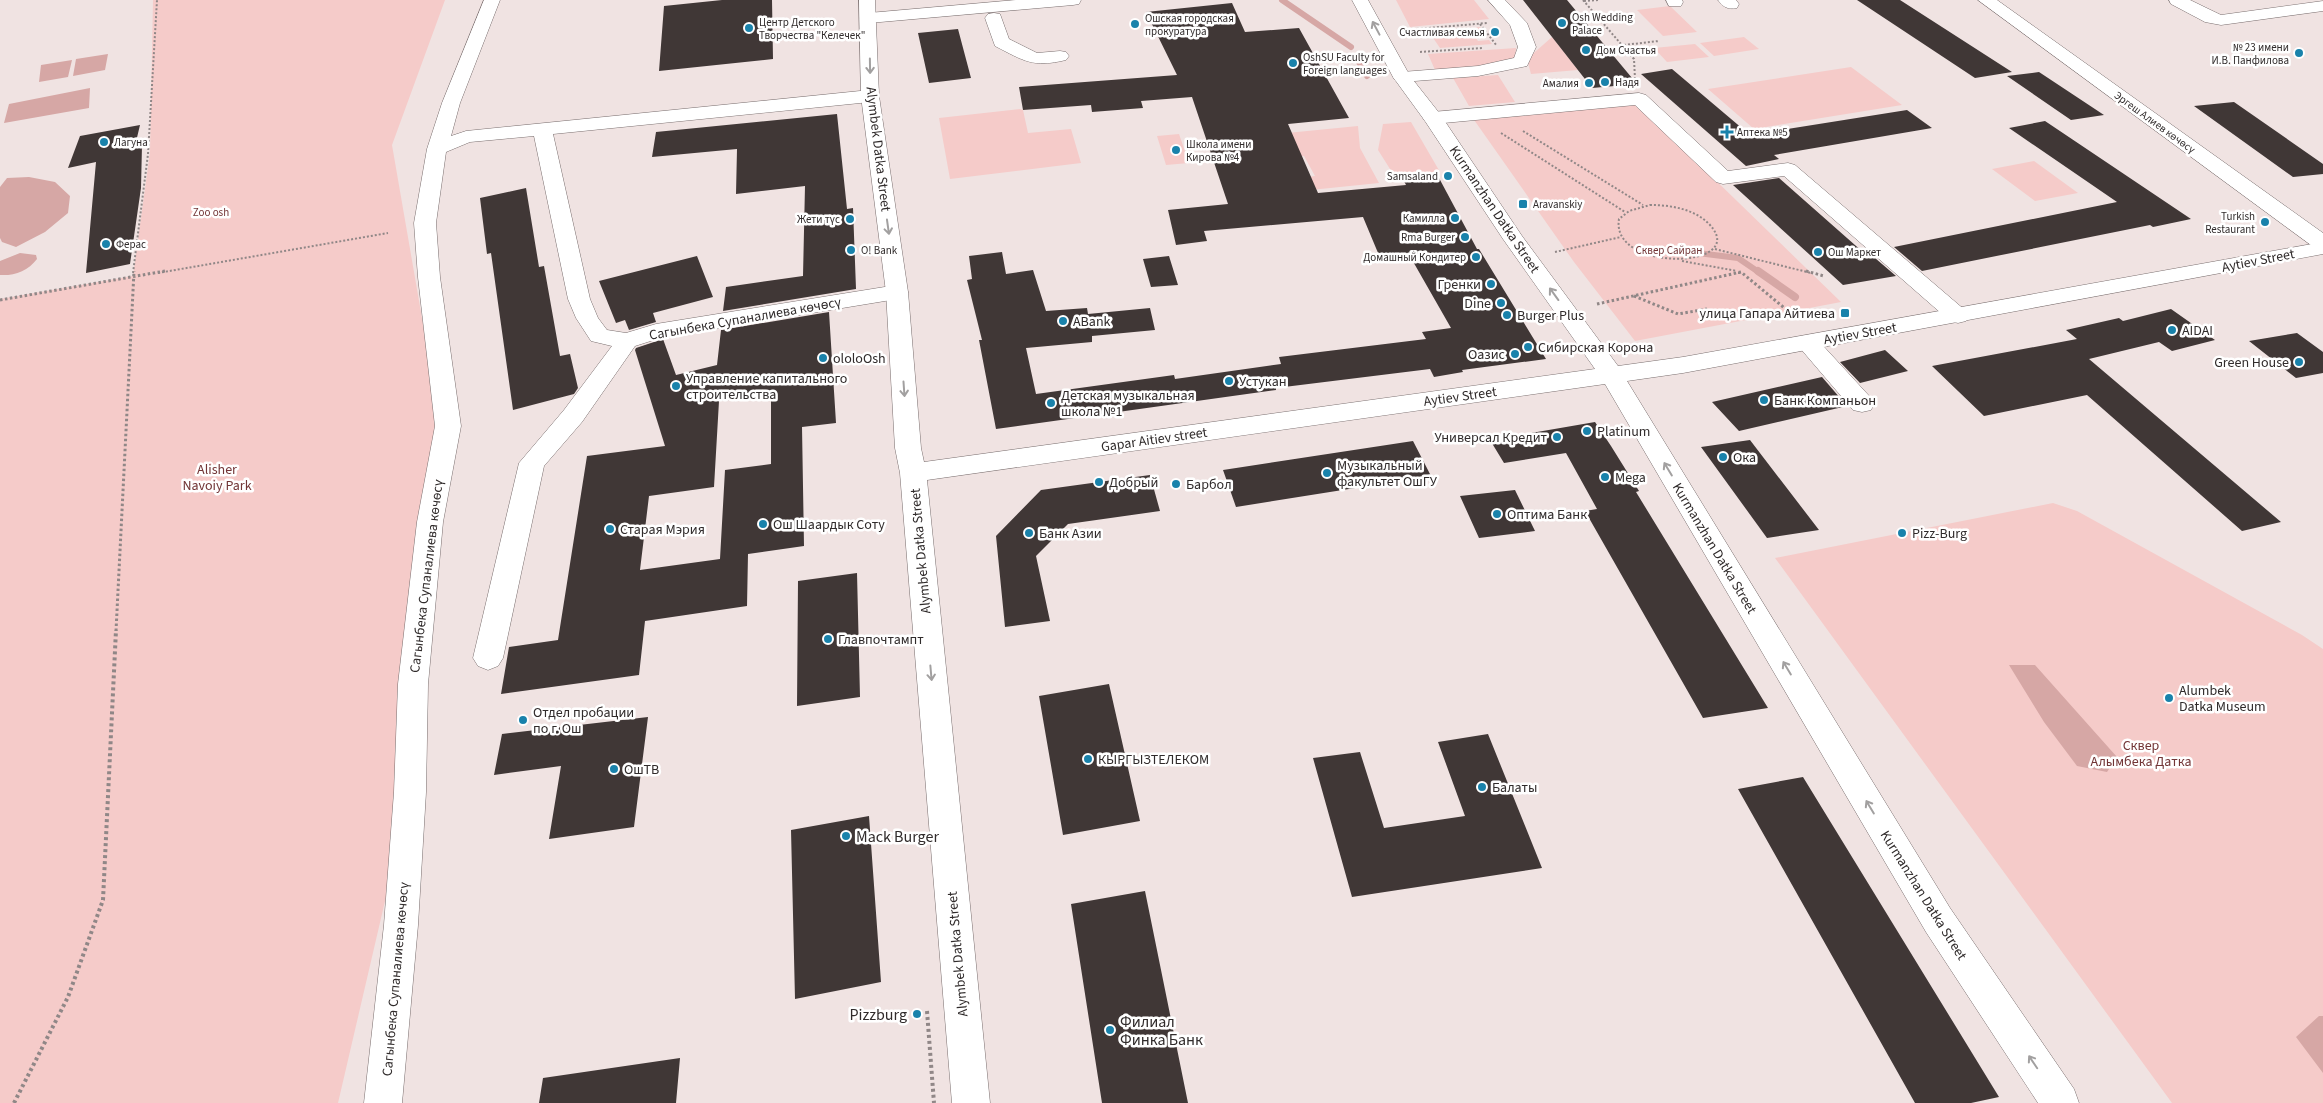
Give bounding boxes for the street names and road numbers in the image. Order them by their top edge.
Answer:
street label: Alymbek Datka Street [860,86,896,213]
street label: Эргеш Алиев көчөсү [2111,88,2198,157]
street label: Kurmanzhan Datka Street [1444,142,1544,277]
street label: Aytiev Street [2220,244,2296,278]
street label: Сагынбека Супаналиева көчөсү [648,292,843,346]
street label: Aytiev Street [1822,318,1898,350]
street label: Aytiev Street [1422,382,1498,412]
street label: Gapar Aitiev street [1100,423,1209,457]
street label: Сагынбека Супаналиева көчөсү [405,478,449,674]
street label: Kurmanzhan Datka Street [1667,479,1761,618]
street label: Alymbek Datka Street [906,487,936,614]
street label: Kurmanzhan Datka Street [1875,827,1971,965]
street label: Сагынбека Супаналиева көчөсү [378,881,414,1077]
street label: Alymbek Datka Street [943,890,973,1017]

